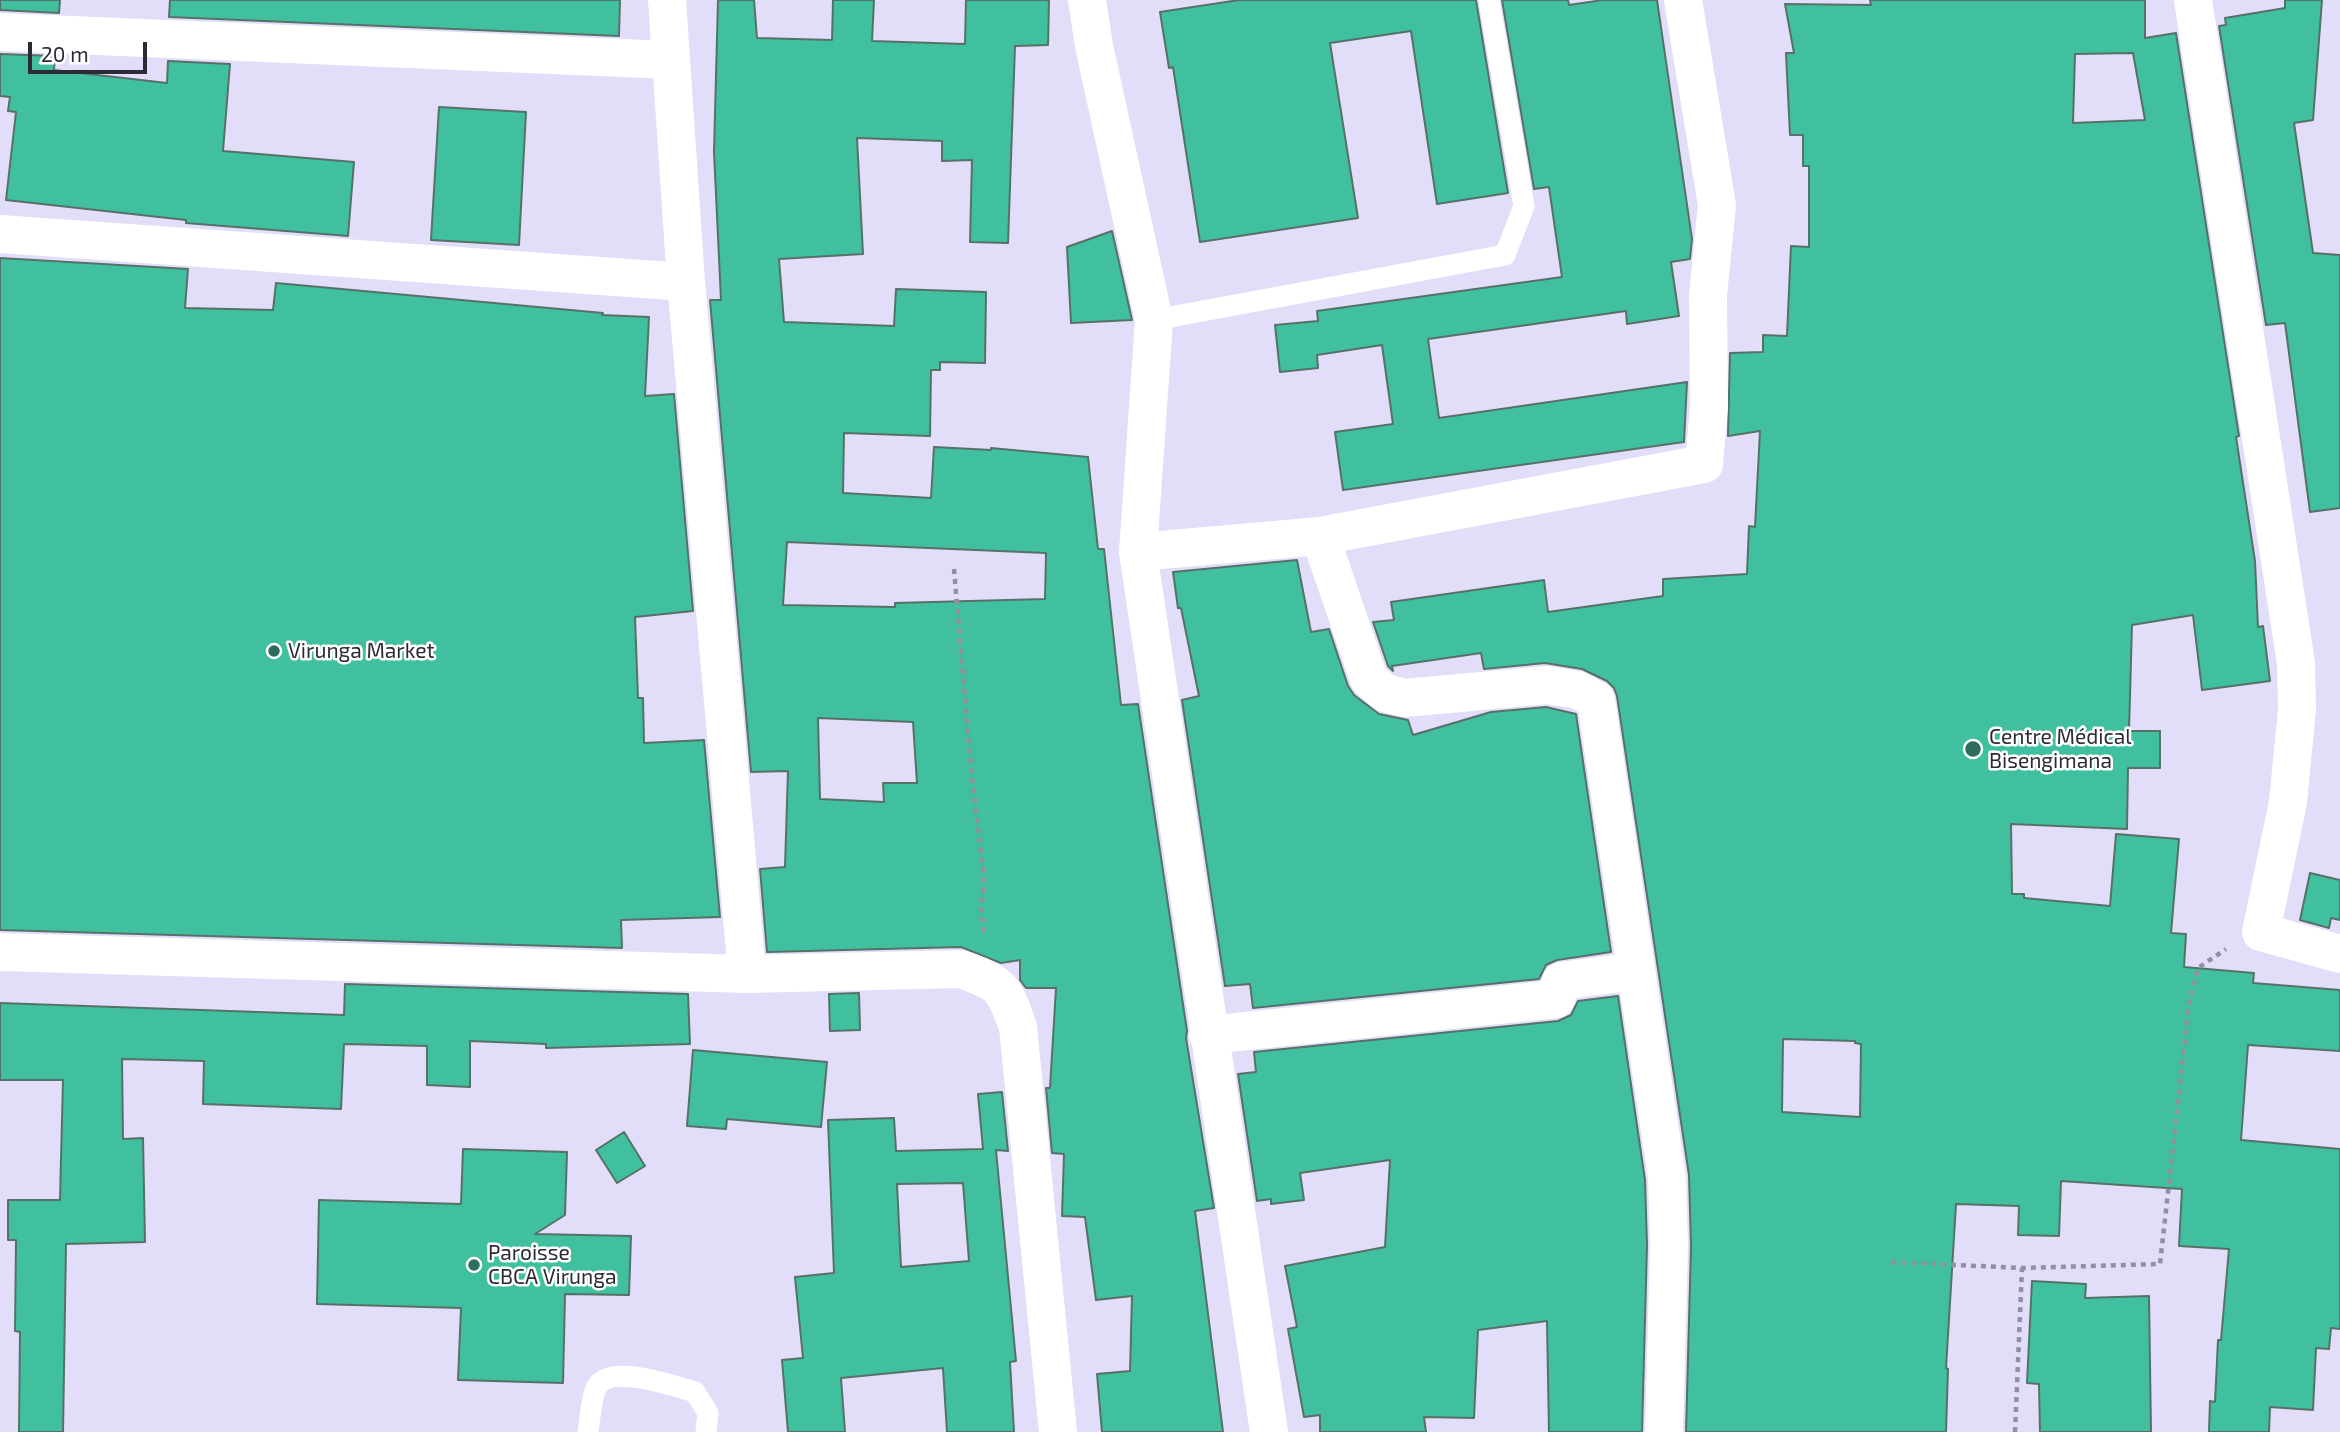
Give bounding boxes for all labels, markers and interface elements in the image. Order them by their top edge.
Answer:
scale bar [32,28,150,72]
text: 20 m [41,41,89,66]
place label: Virunga Market [288,638,434,664]
marker: Virunga Market [266,643,282,659]
place label: Centre Médical Bisengimana [1989,724,2132,774]
marker: Centre Médical Bisengimana [1963,739,1983,759]
place label: Paroisse CBCA Virunga [488,1240,616,1290]
marker: Paroisse CBCA Virunga [466,1257,482,1273]

